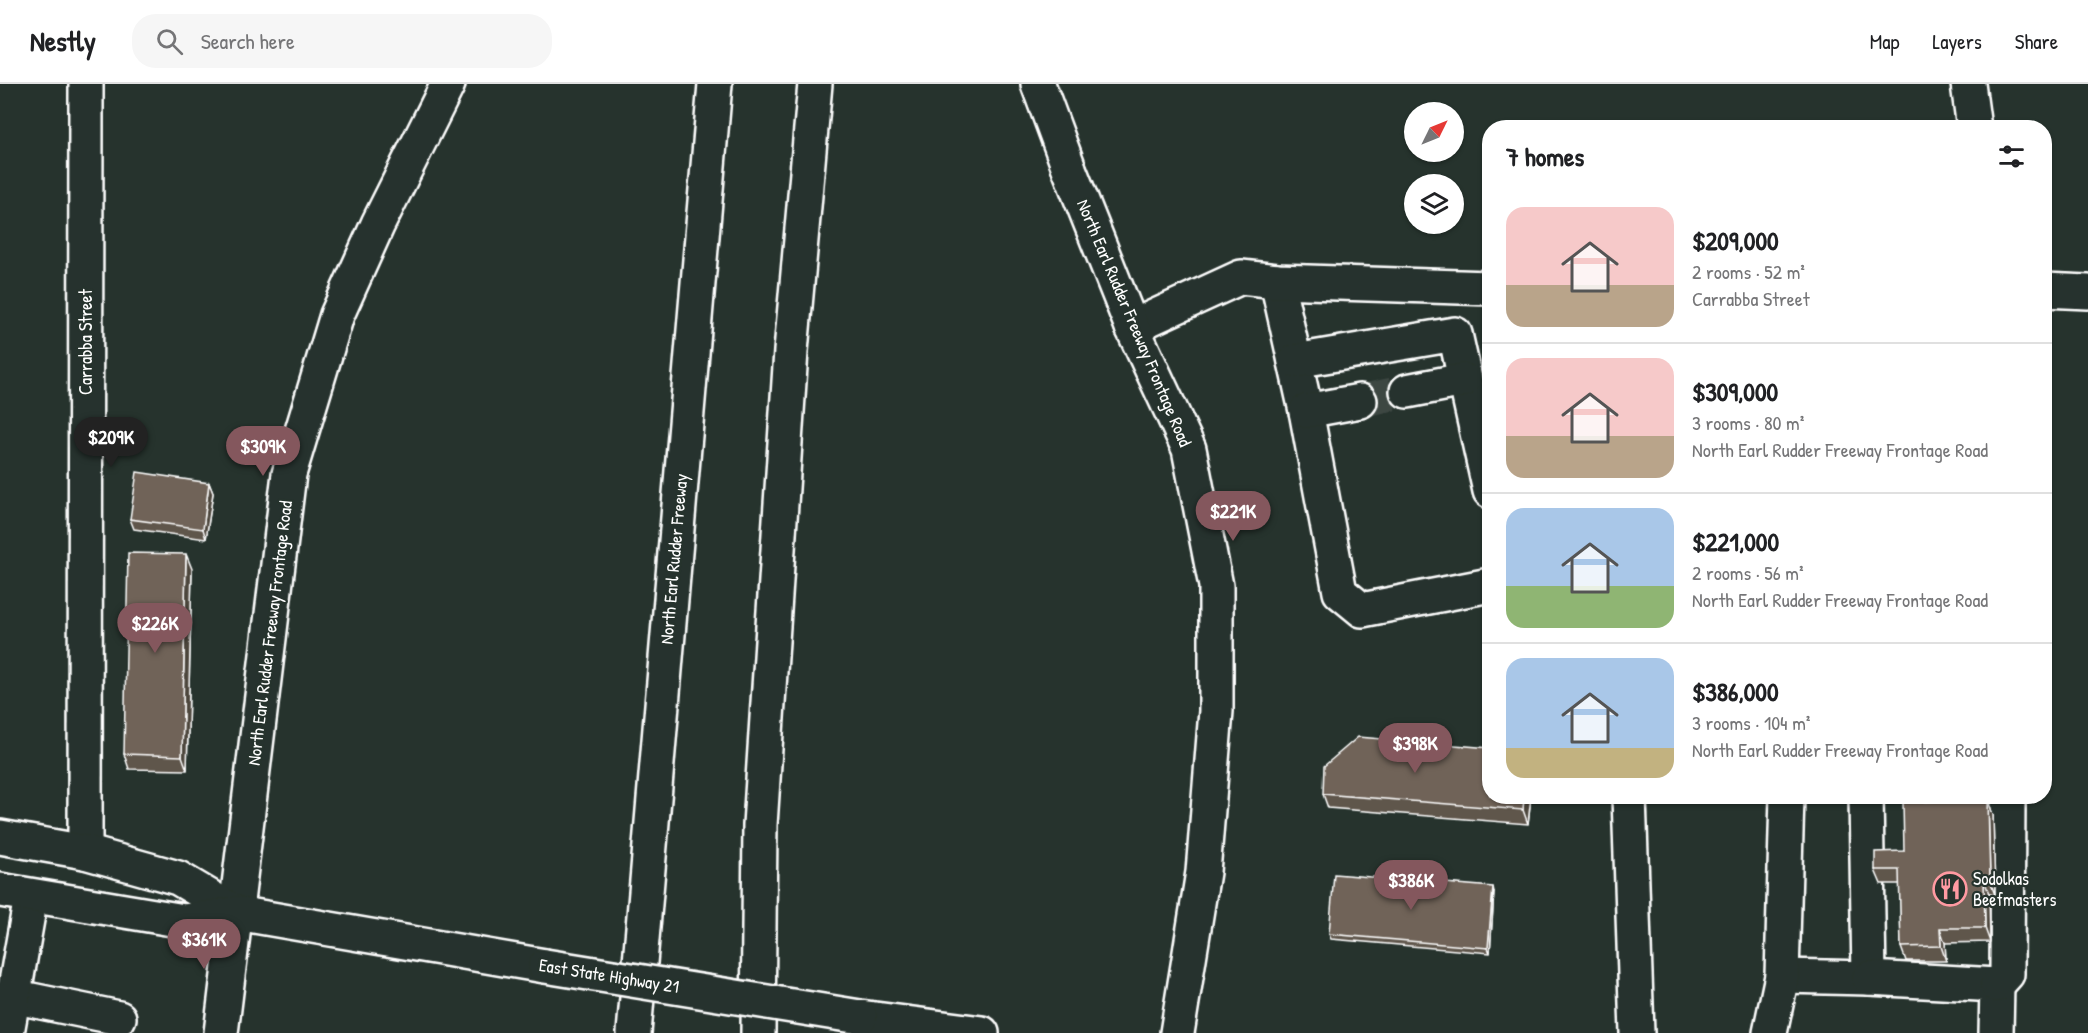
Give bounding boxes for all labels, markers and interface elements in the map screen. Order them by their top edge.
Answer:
search box [132,14,552,68]
text: Nestly [30,22,96,60]
icon: search [153,25,186,58]
text: Search here [201,26,295,56]
text: Map [1870,27,1899,56]
text: Layers [1932,27,1982,56]
text: Share [2015,27,2058,56]
north arrow [1404,102,1464,162]
map controls [1404,102,1464,234]
text: 7 homes [1506,139,1584,174]
icon: filters [1995,140,2028,173]
button: layers [1404,174,1464,234]
street label: North Earl Rudder Freeway Frontage Road [1071,195,1198,450]
text: $209,000 [1692,223,1779,258]
icon: home [1554,231,1626,303]
text: 2 rooms · 52 m² [1692,258,1805,285]
text: Carrabba Street [1692,285,1810,312]
street label: Carrabba Street [73,288,98,395]
text: $309,000 [1692,374,1778,409]
icon: home [1554,382,1626,454]
text: 3 rooms · 80 m² [1692,409,1804,436]
pin: $209K [69,417,153,468]
text: $209K [88,423,134,450]
pin: $309K [221,426,305,477]
text: $309K [240,432,286,459]
text: North Earl Rudder Freeway Frontage Road [1692,436,1988,463]
street label: North Earl Rudder Freeway [654,472,693,645]
pin: $221K [1191,491,1275,542]
text: $221K [1210,497,1256,524]
street label: North Earl Rudder Freeway Frontage Road [241,499,298,767]
text: $221,000 [1692,524,1779,559]
icon: home [1554,532,1626,604]
text: 2 rooms · 56 m² [1692,559,1804,586]
text: North Earl Rudder Freeway Frontage Road [1692,586,1988,613]
pin: $226K [113,603,197,654]
text: $226K [131,609,179,636]
text: $386,000 [1692,674,1779,709]
icon: home [1554,682,1626,754]
text: 3 rooms · 104 m² [1692,709,1810,736]
pin: $398K [1373,723,1457,774]
text: $398K [1392,729,1438,756]
text: North Earl Rudder Freeway Frontage Road [1692,736,1988,763]
pin: $386K [1369,860,1453,911]
text: $386K [1388,866,1434,893]
place label: Sodolkas Beefmasters [1973,866,2056,912]
restaurant icon: Sodolkas Beefmasters [1932,871,1968,907]
pin: $361K [162,919,246,970]
text: $361K [182,925,226,952]
street label: East State Highway 21 [537,952,681,999]

